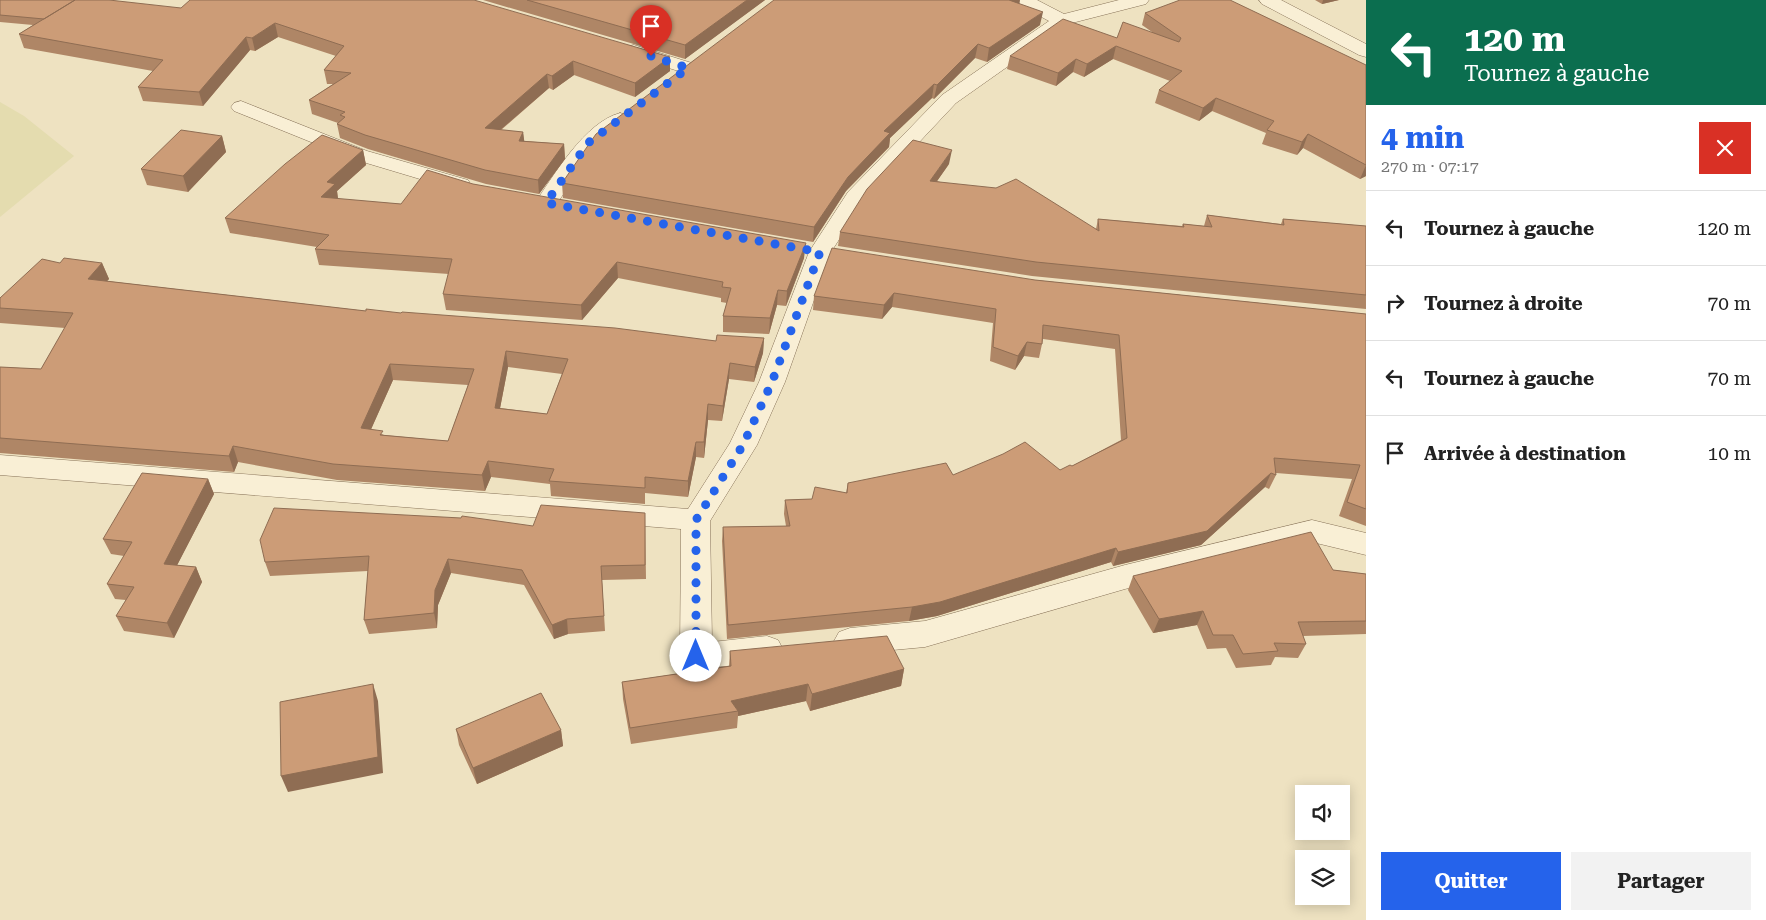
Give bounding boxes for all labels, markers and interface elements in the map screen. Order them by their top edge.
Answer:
pin [630,5,672,56]
icon: arrive [637,12,665,40]
text: 120 m [1464,19,1565,60]
icon: left [1381,20,1446,85]
text: Tournez à gauche [1464,61,1649,86]
text: 4 min [1381,120,1464,155]
button: close [1699,122,1751,174]
text: 270 m · 07:17 [1381,157,1479,176]
icon: left [1381,214,1409,242]
text: Tournez à gauche [1424,217,1594,240]
text: 120 m [1697,217,1751,240]
icon: right [1381,289,1409,317]
text: Tournez à droite [1424,292,1583,315]
text: 70 m [1708,292,1751,315]
icon: left [1381,364,1409,392]
text: Tournez à gauche [1424,367,1594,390]
text: 70 m [1708,367,1751,390]
icon: arrive [1381,439,1409,467]
text: Arrivée à destination [1424,442,1626,465]
text: 10 m [1708,442,1751,465]
position arrow [669,629,721,681]
map controls [1295,785,1350,905]
button: sound [1295,785,1350,840]
button: layers [1295,850,1350,905]
button: Quitter [1381,852,1561,910]
button: Partager [1571,852,1751,910]

